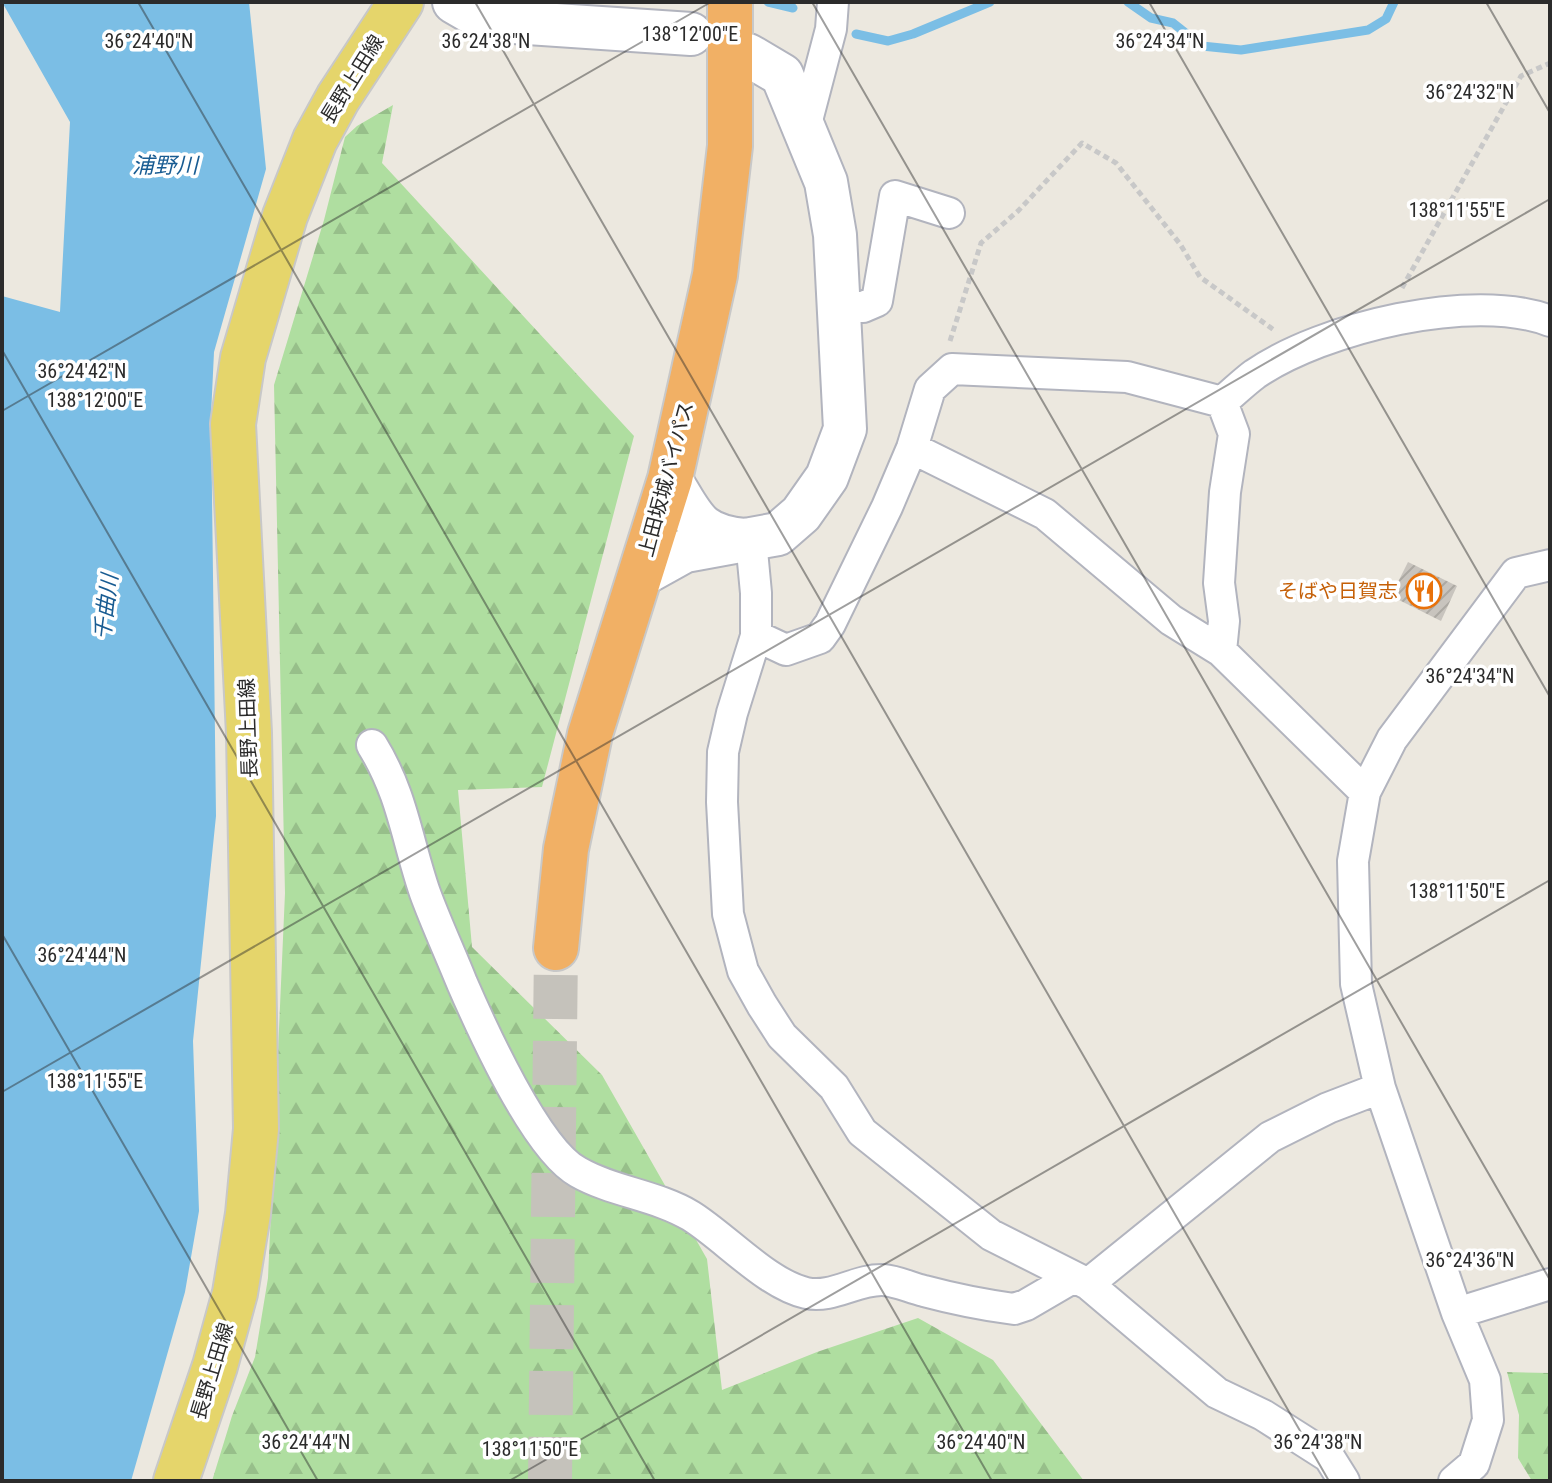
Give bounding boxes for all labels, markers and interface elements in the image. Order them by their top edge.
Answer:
text: 138°12'00"E [642,22,738,46]
text: 36°24'40"N [104,29,194,53]
text: 36°24'38"N [441,29,531,53]
text: 36°24'34"N [1115,29,1205,53]
street label: 長野上田線 [315,30,389,128]
text: 36°24'32"N [1425,80,1515,104]
water label: 浦野川 [132,153,200,178]
text: 138°11'55"E [1409,198,1505,222]
text: 36°24'42"N [37,359,127,383]
text: 138°12'00"E [47,388,143,412]
street label: 上田坂城バイパス [634,399,698,559]
water label: 千曲川 [90,571,123,641]
restaurant icon: そばや日賀志 [1405,572,1443,610]
place label: そばや日賀志 [1278,579,1398,603]
text: 36°24'34"N [1425,664,1515,688]
street label: 長野上田線 [234,678,262,778]
text: 138°11'50"E [1409,879,1505,903]
text: 36°24'44"N [37,943,127,967]
text: 138°11'55"E [47,1069,143,1093]
text: 36°24'36"N [1425,1248,1515,1272]
street label: 長野上田線 [186,1320,238,1422]
text: 36°24'44"N [261,1430,351,1454]
text: 36°24'40"N [936,1430,1026,1454]
text: 36°24'38"N [1273,1430,1363,1454]
text: 138°11'50"E [482,1437,578,1461]

